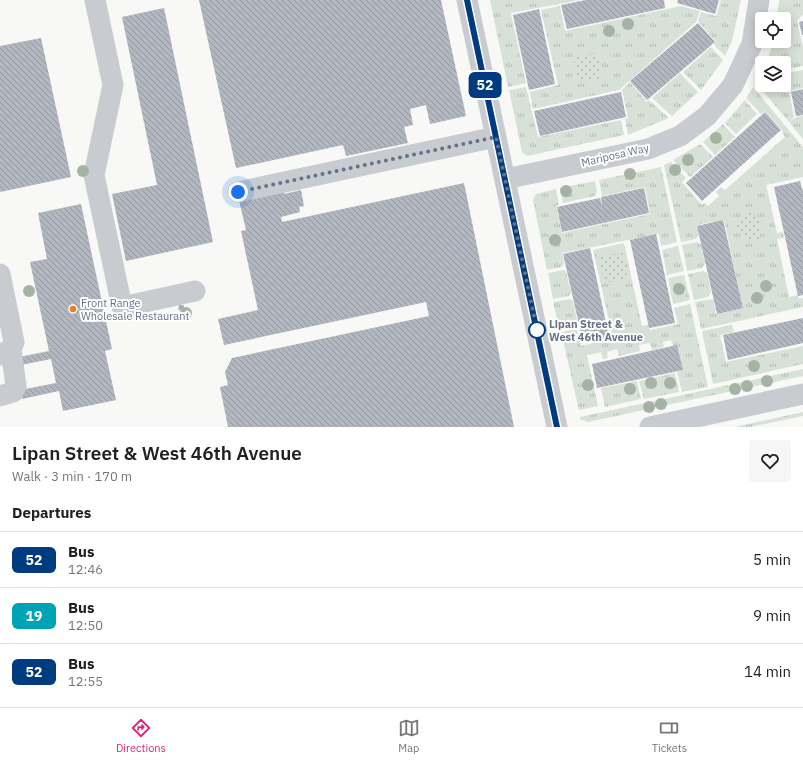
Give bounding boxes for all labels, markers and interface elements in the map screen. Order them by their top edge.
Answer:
map controls [755,12,791,92]
button: locate [755,12,791,48]
button: layers [755,56,791,92]
line badge: 52 [467,72,503,98]
text: 52 [477,76,493,94]
street label: Mariposa Way [580,140,651,170]
your location [228,182,248,202]
place label: Front Range Wholesale Restaurant [81,296,189,323]
marker: Front Range Wholesale Restaurant [68,304,78,314]
place label: Lipan Street & West 46th Avenue [549,317,643,344]
marker: Lipan Street & West 46th Avenue [528,321,546,339]
button: heart [749,440,791,482]
text: Lipan Street & West 46th Avenue [12,441,302,465]
text: Walk · 3 min · 170 m [12,468,132,485]
text: Departures [12,503,91,522]
text: Bus [68,542,95,561]
text: 5 min [753,550,791,569]
text: 52 [26,551,42,569]
text: 12:46 [68,561,103,578]
text: Bus [68,598,95,617]
text: 9 min [753,606,791,625]
text: 19 [26,607,42,625]
text: 12:50 [68,617,103,634]
text: Bus [68,654,95,673]
text: 14 min [744,662,791,681]
text: 52 [26,663,42,681]
text: 12:55 [68,673,103,690]
tab: Directions [116,717,166,755]
tab: Map [398,717,420,755]
tab: Tickets [652,717,687,755]

